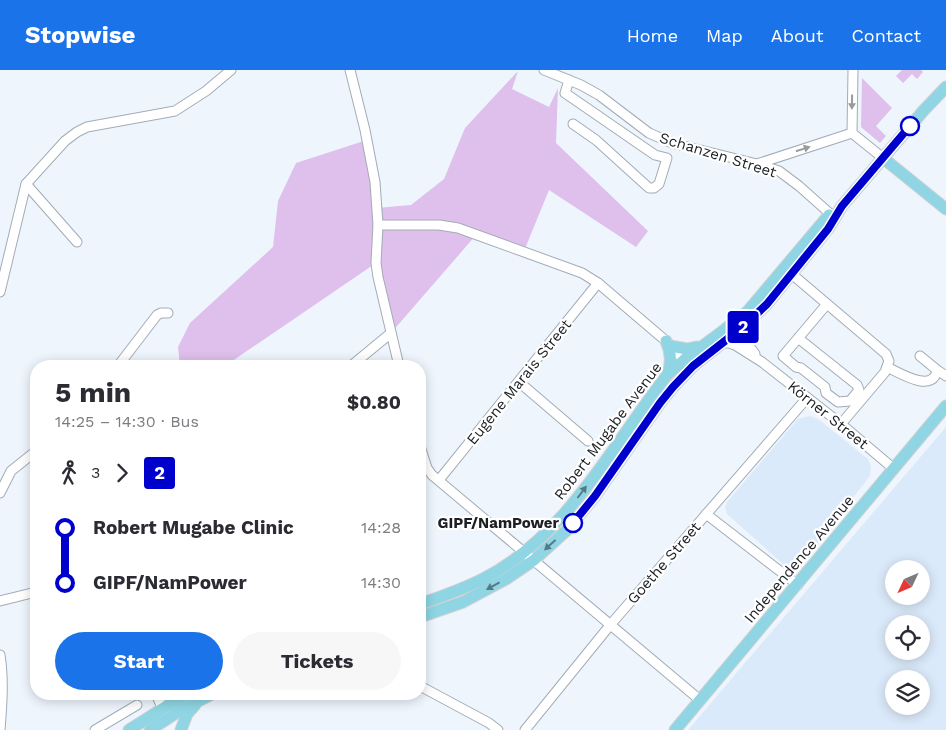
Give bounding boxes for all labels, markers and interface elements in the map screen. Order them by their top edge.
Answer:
text: Stopwise [25,21,135,49]
text: Home [627,25,678,46]
text: Map [706,25,743,46]
text: About [771,25,823,46]
text: Contact [851,25,921,46]
one-way arrow [848,94,856,110]
unlabelled marker [900,116,920,136]
street label: Schanzen Street [657,129,779,182]
one-way arrow [796,145,811,152]
line badge: 2 [727,311,759,343]
street label: Eugene Marais Street [463,315,576,448]
text: 2 [738,316,748,337]
street label: Robert Mugabe Avenue [550,359,666,503]
text: 5 min [55,376,131,409]
street label: Körner Street [784,377,872,453]
text: $0.80 [347,391,401,414]
text: 14:25 – 14:30 · Bus [55,412,199,431]
icon: walk [55,459,83,487]
icon: forward [108,459,136,487]
text: 2 [154,462,165,483]
text: 3 [91,463,100,482]
one-way arrow [577,486,588,499]
street label: Independence Avenue [740,492,858,626]
marker: GIPF/NamPower [563,513,583,533]
place label: GIPF/NamPower [438,514,560,532]
text: Robert Mugabe Clinic [93,516,294,539]
text: 14:28 [361,518,401,537]
street label: Goethe Street [623,518,705,608]
one-way arrow [543,540,556,551]
north arrow [885,560,930,605]
map controls [885,560,930,715]
text: GIPF/NamPower [93,571,247,594]
text: 14:30 [361,573,401,592]
one-way arrow [486,582,500,591]
button: locate [885,615,930,660]
button: Start [55,632,223,690]
button: Tickets [233,632,401,690]
button: layers [885,670,930,715]

